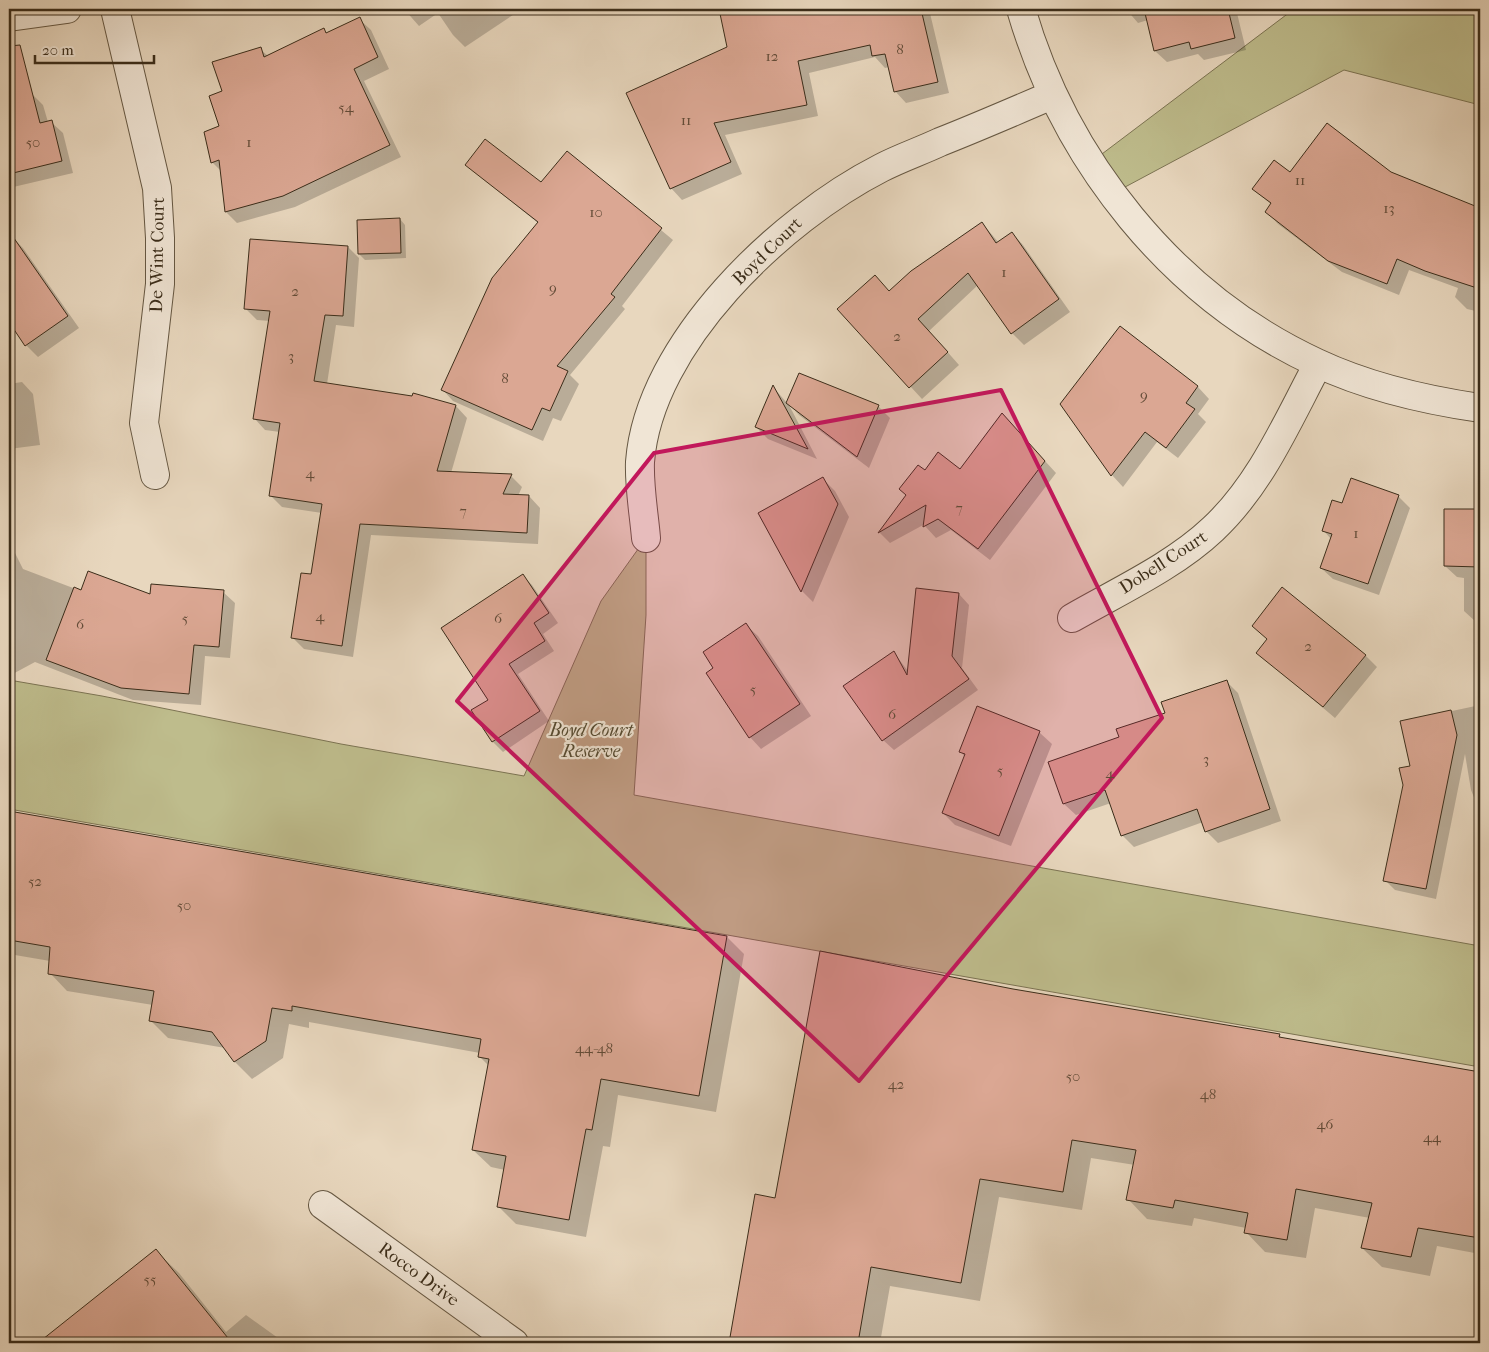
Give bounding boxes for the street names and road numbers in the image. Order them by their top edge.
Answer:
street label: De Wint Court [146,197,169,313]
street label: Boyd Court [728,213,807,290]
street label: Dobell Court [1115,526,1212,599]
street label: Rocco Drive [374,1238,463,1311]

